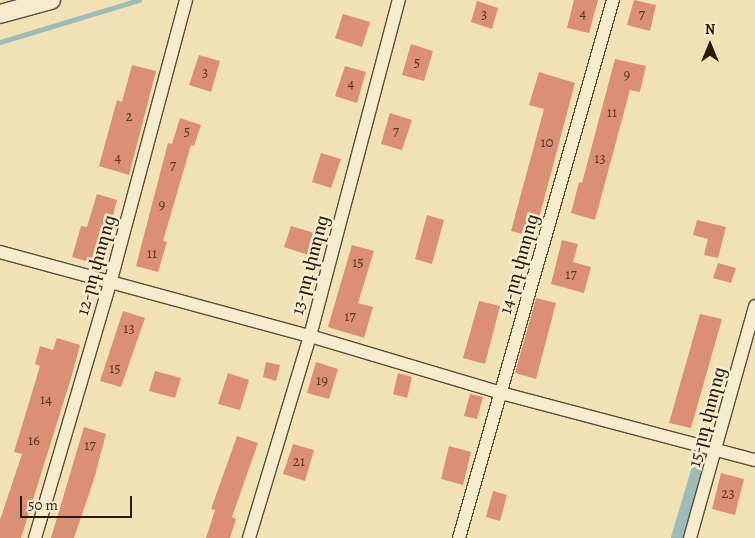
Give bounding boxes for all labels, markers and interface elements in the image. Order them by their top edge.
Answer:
house number: 4 [580,5,586,23]
house number: 3 [481,6,487,24]
house number: 7 [639,6,645,24]
north arrow [685,20,735,70]
text: N [705,20,715,39]
house number: 5 [414,54,420,72]
house number: 3 [202,64,208,82]
house number: 9 [624,66,630,84]
house number: 4 [348,75,354,93]
house number: 11 [607,104,617,122]
house number: 2 [125,108,133,126]
house number: 5 [184,123,190,141]
house number: 7 [393,123,399,141]
house number: 10 [540,134,554,152]
house number: 4 [115,149,121,167]
house number: 13 [594,150,606,168]
house number: 7 [170,157,176,175]
house number: 9 [159,196,165,214]
street label: 12-րդ փողոց [71,212,121,318]
street label: 14-րդ փողոց [494,212,544,316]
street label: 13-րդ փողոց [286,213,334,317]
house number: 11 [147,245,157,263]
house number: 15 [352,254,364,272]
house number: 17 [565,266,577,284]
house number: 17 [344,308,356,326]
house number: 13 [123,320,135,338]
house number: 15 [109,360,121,378]
street label: 15-րդ փողոց [683,365,731,469]
house number: 19 [316,372,328,390]
house number: 14 [40,391,52,409]
house number: 16 [28,432,40,450]
house number: 17 [84,437,96,455]
house number: 21 [293,453,305,471]
house number: 23 [721,485,735,503]
scale bar [22,486,135,518]
text: 50 m [28,495,58,515]

